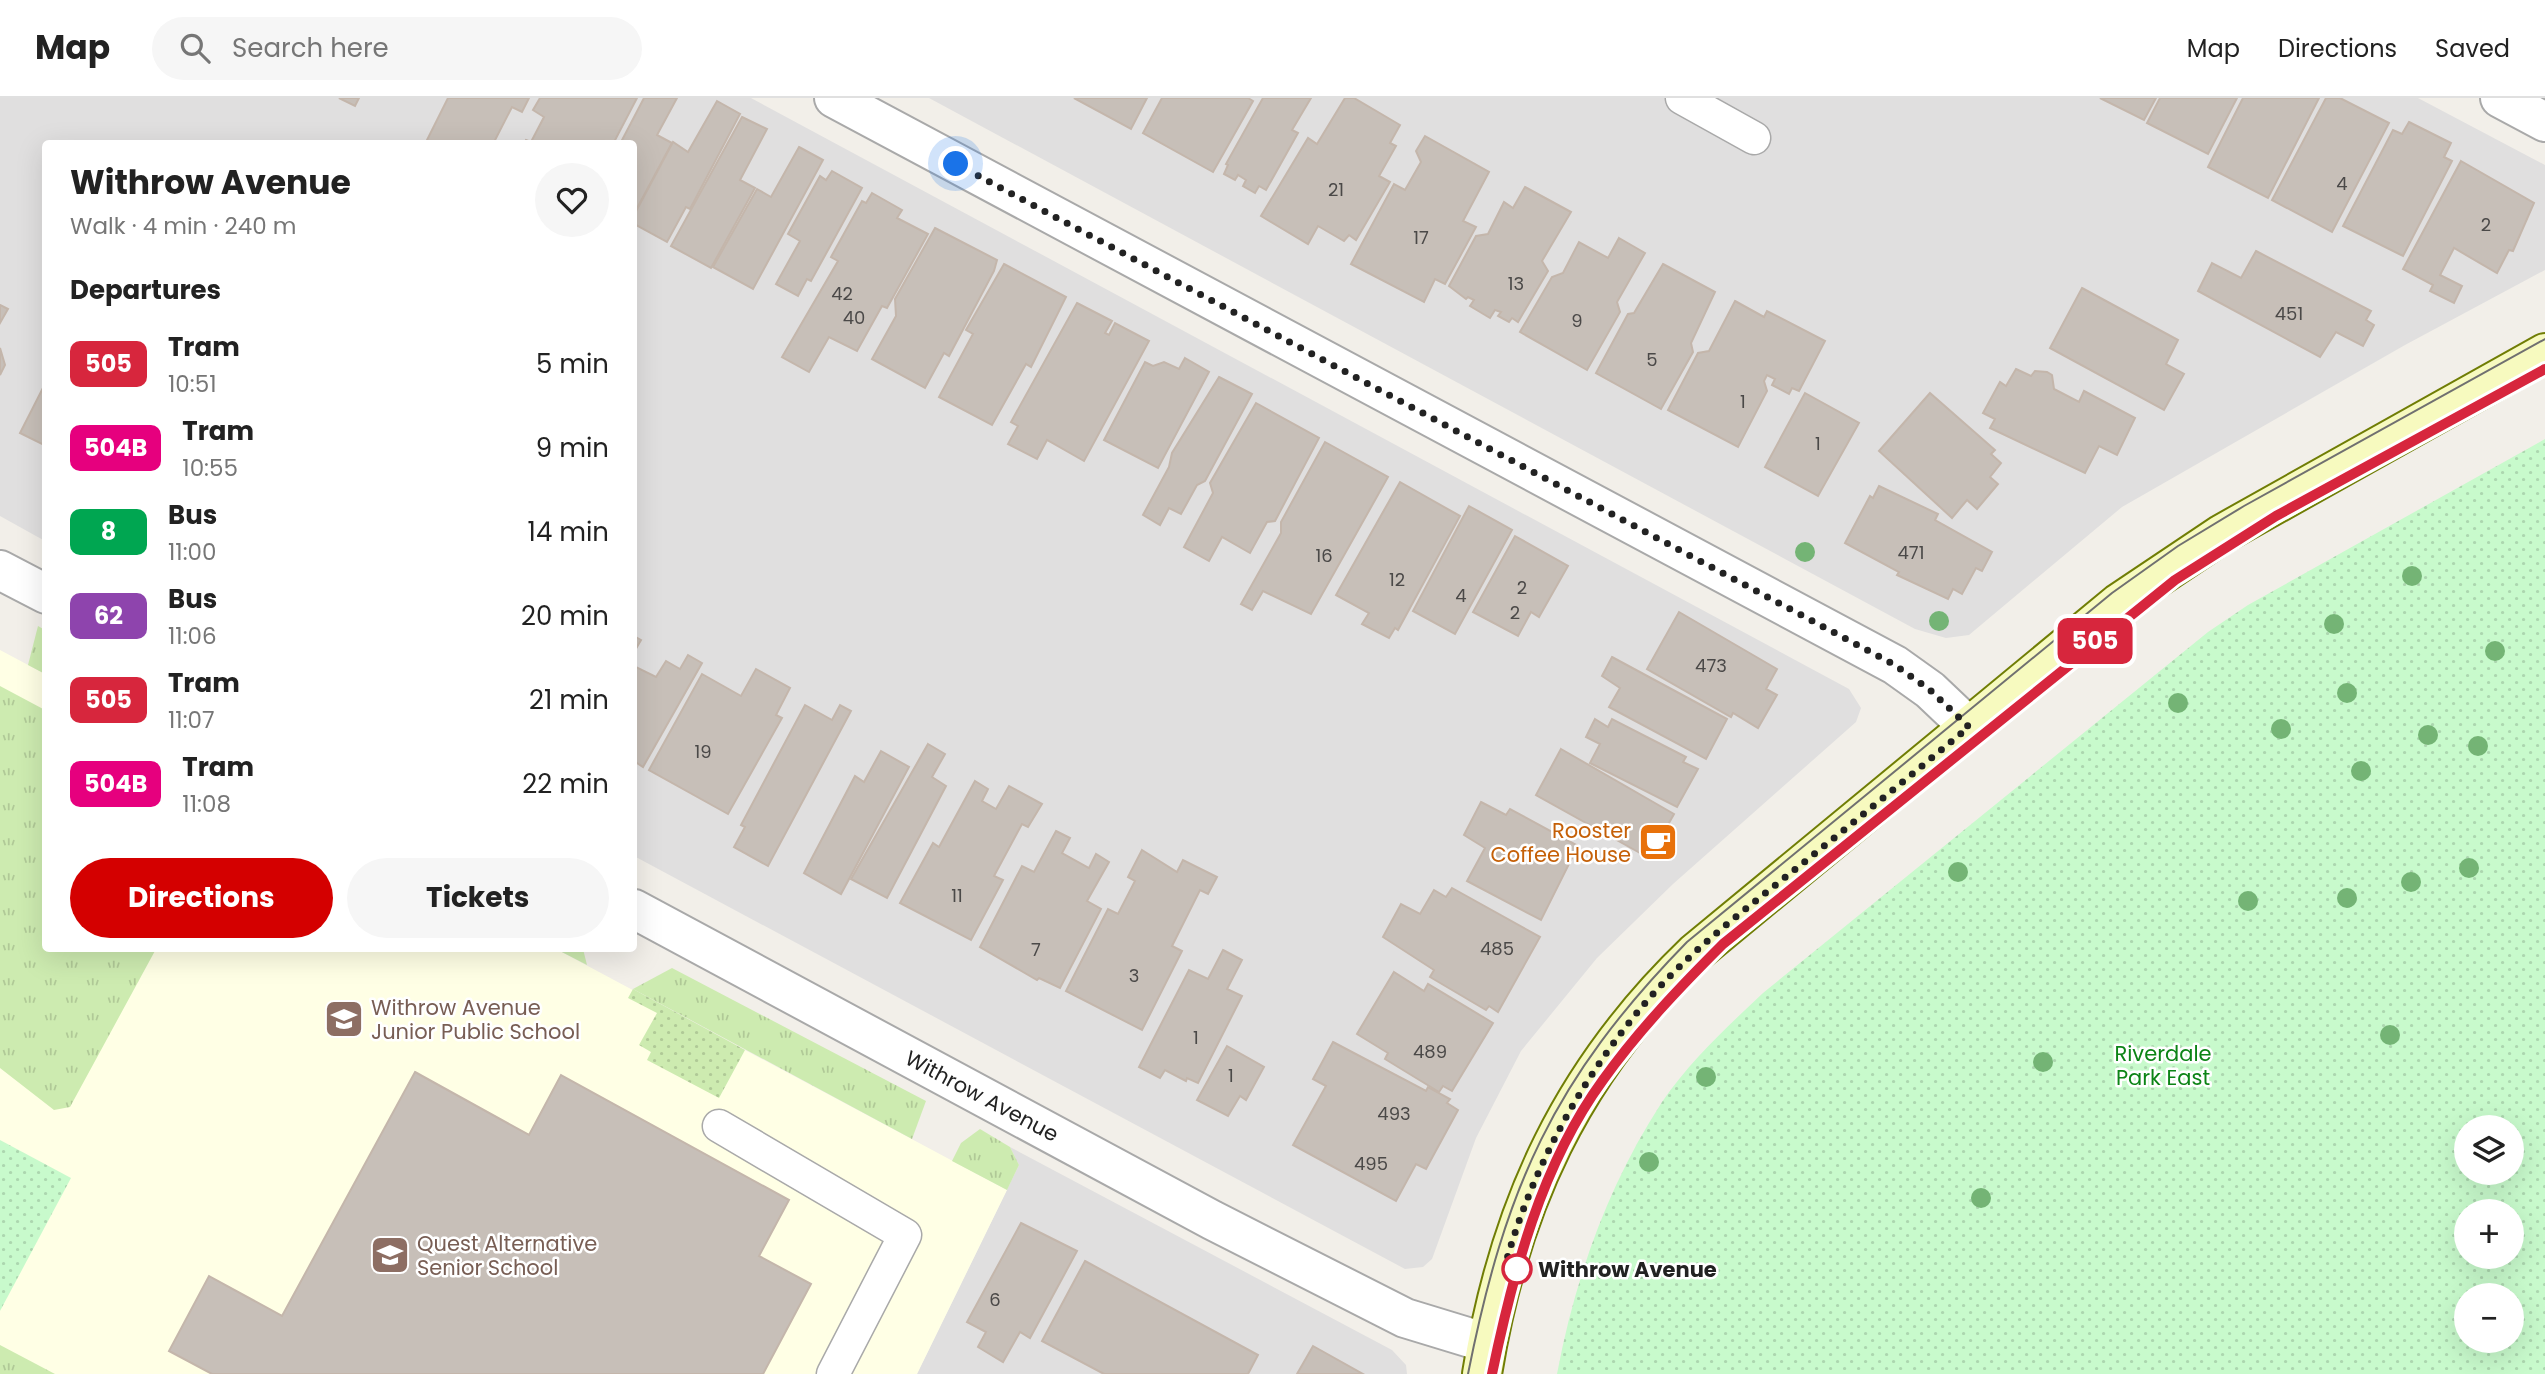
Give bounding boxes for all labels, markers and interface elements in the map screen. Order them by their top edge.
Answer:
search box [152,17,642,80]
text: Map [35,24,110,71]
icon: search [176,29,214,67]
text: Search here [232,30,389,66]
text: Map [2187,32,2240,65]
text: Directions [2278,32,2397,65]
text: Saved [2435,32,2510,65]
your location [938,146,973,181]
text: Withrow Avenue [70,159,351,206]
button: heart [535,163,609,237]
house number: 4 [2336,171,2348,196]
house number: 21 [1328,177,1344,202]
text: Walk · 4 min · 240 m [70,210,296,242]
house number: 2 [2481,212,2491,237]
house number: 17 [1413,225,1429,250]
house number: 13 [1508,271,1524,296]
text: Departures [70,272,221,308]
house number: 42 [831,281,853,306]
house number: 451 [2275,301,2303,326]
house number: 40 [843,305,865,330]
house number: 9 [1571,308,1583,333]
text: Tram [168,329,240,365]
text: 5 min [536,346,609,382]
text: 505 [85,347,132,380]
house number: 5 [1646,347,1658,372]
text: 10:51 [168,368,217,400]
house number: 1 [1740,389,1746,414]
text: Tram [182,413,254,449]
text: 9 min [536,430,609,466]
text: 504B [84,431,147,464]
house number: 1 [1815,431,1821,456]
text: 10:55 [182,452,238,484]
text: Bus [168,497,217,533]
text: 14 min [528,514,609,550]
text: 8 [101,515,116,548]
text: 11:00 [168,536,217,568]
house number: 471 [1898,540,1924,565]
house number: 16 [1315,543,1333,568]
house number: 12 [1389,567,1405,592]
house number: 2 [1517,575,1527,600]
text: Bus [168,581,217,617]
house number: 4 [1455,583,1467,608]
text: 20 min [521,598,609,634]
text: 62 [94,599,123,632]
house number: 2 [1510,600,1520,625]
line badge: 505 [2055,618,2135,664]
text: 11:06 [168,620,217,652]
text: 505 [2072,624,2118,657]
house number: 473 [1695,653,1727,678]
text: Tram [168,665,240,701]
text: 21 min [529,682,609,718]
text: 505 [85,683,132,716]
text: 11:07 [168,704,215,736]
house number: 19 [694,739,712,764]
text: Tram [182,749,254,785]
text: 22 min [522,766,609,802]
text: 504B [84,767,147,800]
text: 11:08 [182,788,231,820]
place label: Rooster Coffee House [1490,816,1631,869]
cafe icon: Rooster Coffee House [1637,821,1679,863]
button: Directions [70,858,333,938]
button: Tickets [347,858,609,938]
house number: 11 [951,883,963,908]
house number: 485 [1480,936,1514,961]
house number: 7 [1031,937,1041,962]
house number: 3 [1129,963,1139,988]
place label: Withrow Avenue Junior Public School [371,993,580,1046]
school or university icon: Withrow Avenue Junior Public School [323,998,365,1040]
house number: 1 [1193,1025,1199,1050]
house number: 489 [1413,1039,1447,1064]
park label: Riverdale Park East [2114,1039,2212,1092]
street label: Withrow Avenue [900,1043,1064,1149]
house number: 1 [1228,1063,1234,1088]
house number: 493 [1377,1101,1411,1126]
map controls [2454,1115,2524,1353]
button: layers [2454,1115,2524,1185]
house number: 495 [1354,1151,1388,1176]
button: + [2454,1199,2524,1269]
place label: Quest Alternative Senior School [417,1229,597,1282]
school or university icon: Quest Alternative Senior School [369,1234,411,1276]
marker: Withrow Avenue [1502,1254,1532,1284]
place label: Withrow Avenue [1538,1255,1717,1284]
button: − [2454,1283,2524,1353]
house number: 6 [989,1287,1001,1312]

